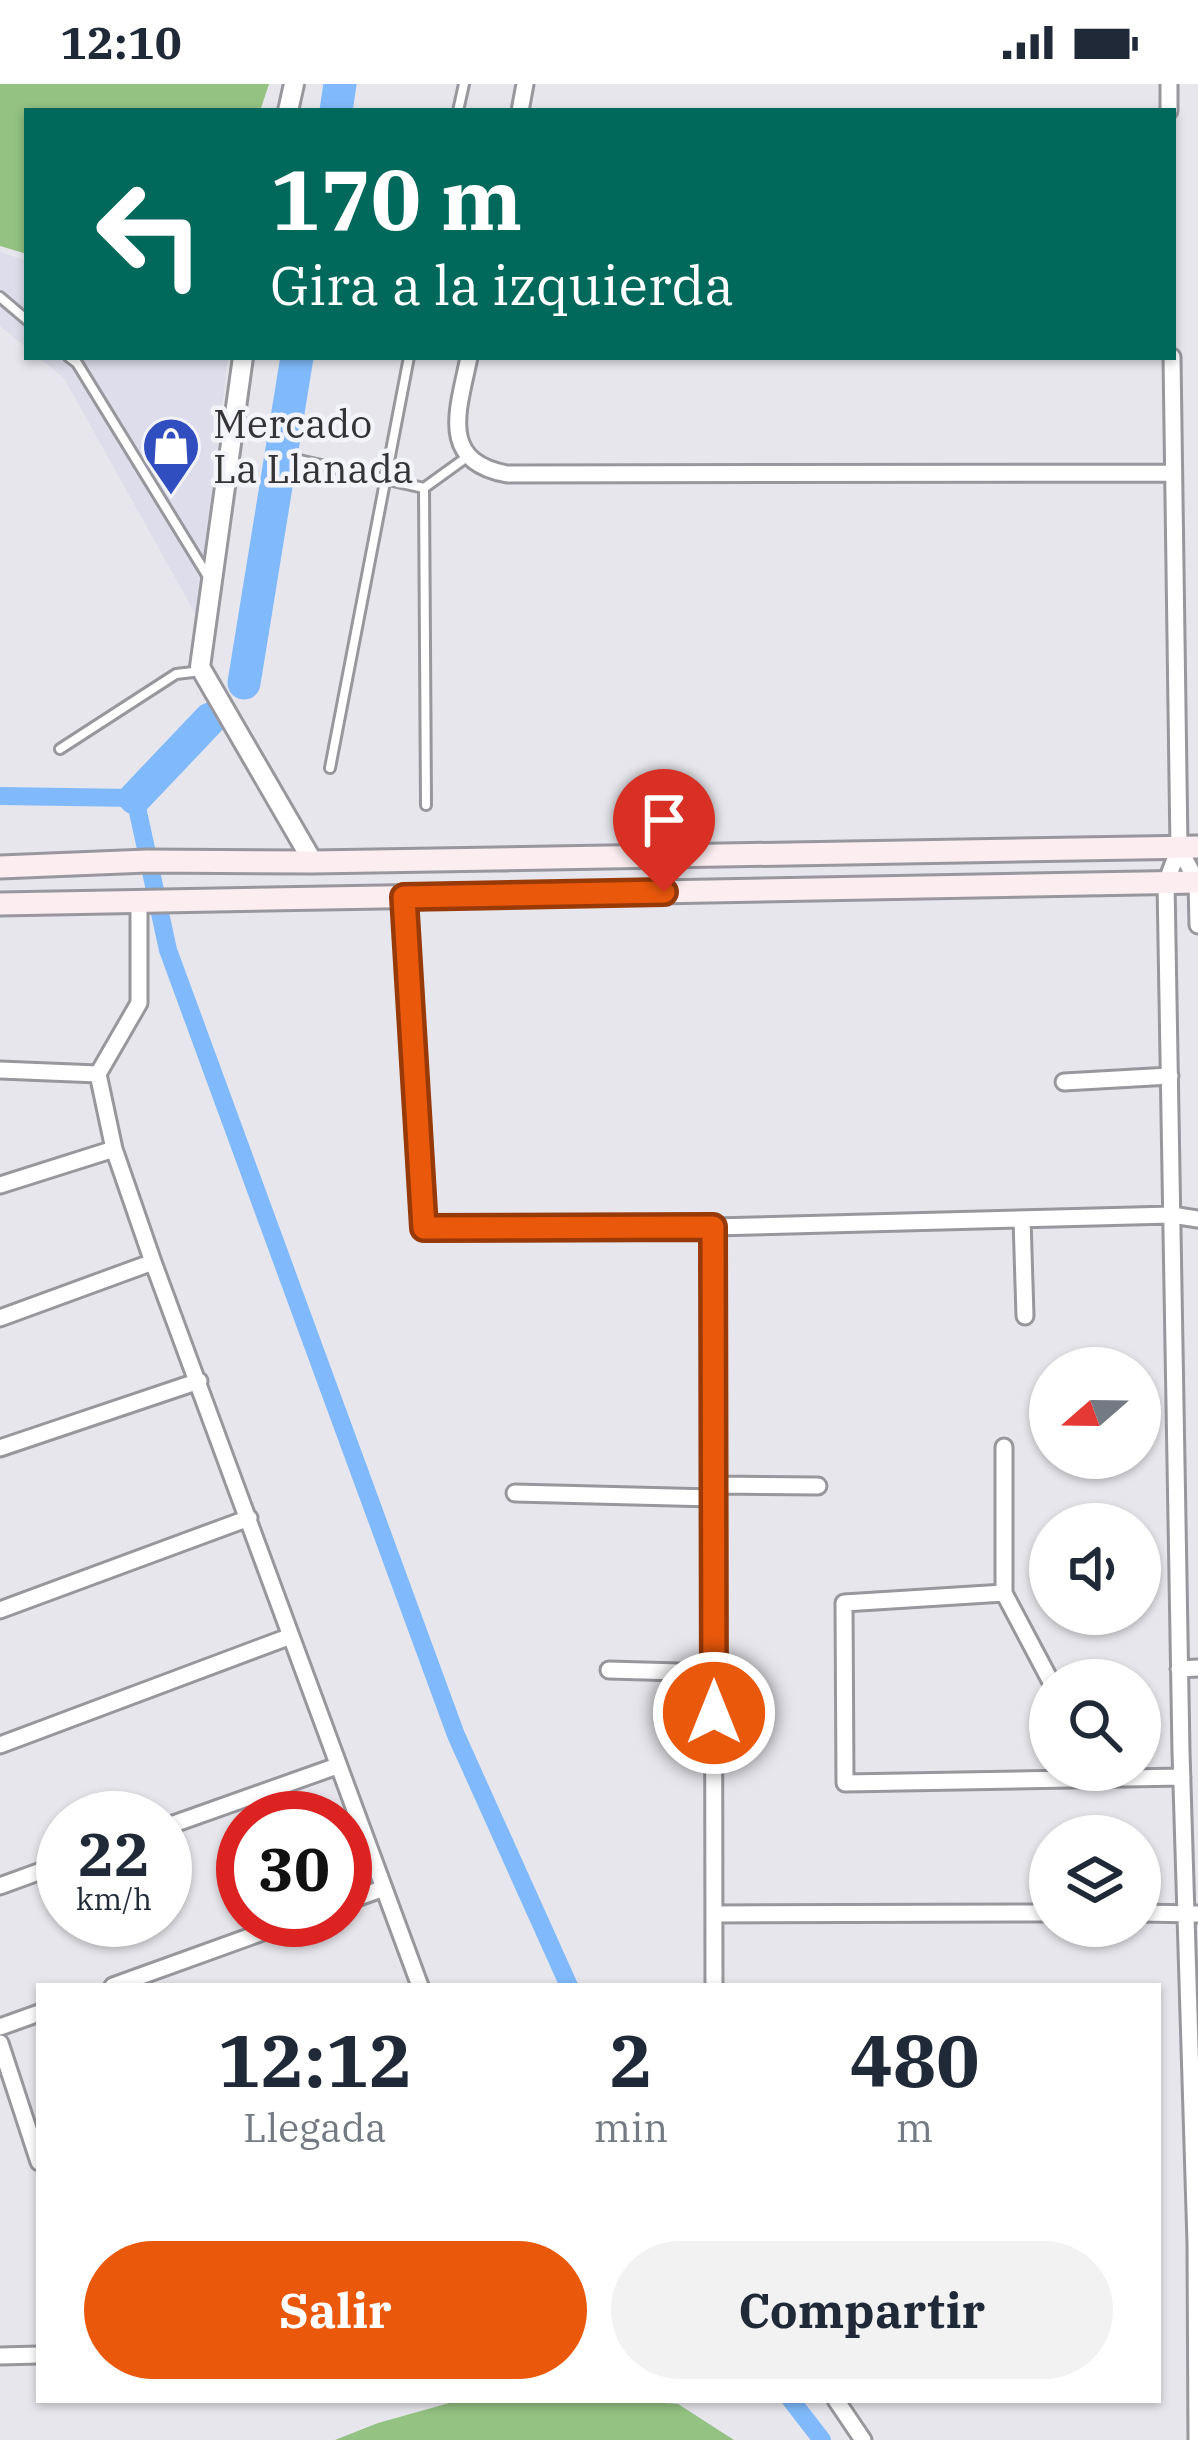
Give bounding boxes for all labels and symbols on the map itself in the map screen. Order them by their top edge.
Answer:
place label: Mercado La Llanada [213,398,414,494]
shop icon: Mercado La Llanada [140,415,202,497]
pin [613,769,715,892]
north arrow [1029,1347,1161,1479]
position arrow [651,1650,777,1776]
speed limit sign: 30 [216,1791,372,1947]

